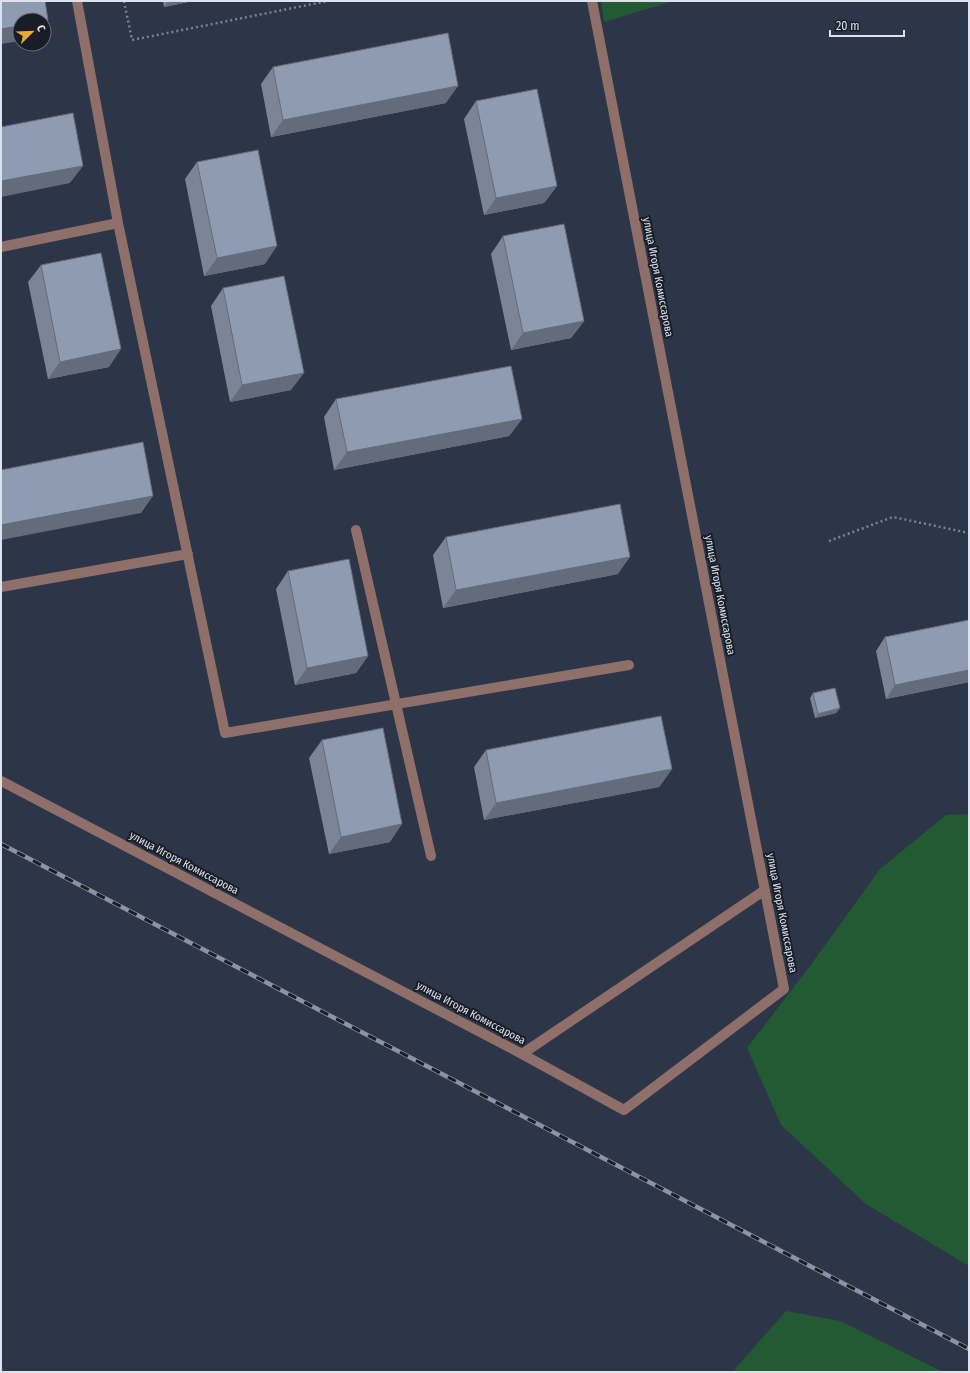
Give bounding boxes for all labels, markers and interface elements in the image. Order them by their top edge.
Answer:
north arrow [12,12,52,52]
scale bar [830,12,904,38]
text: 20 m [836,19,860,33]
text: С [34,23,48,34]
street label: улица Игоря Комиссарова [640,216,676,338]
street label: улица Игоря Комиссарова [702,534,738,656]
street label: улица Игоря Комиссарова [127,829,241,897]
street label: улица Игоря Комиссарова [764,852,800,974]
street label: улица Игоря Комиссарова [414,979,528,1047]

